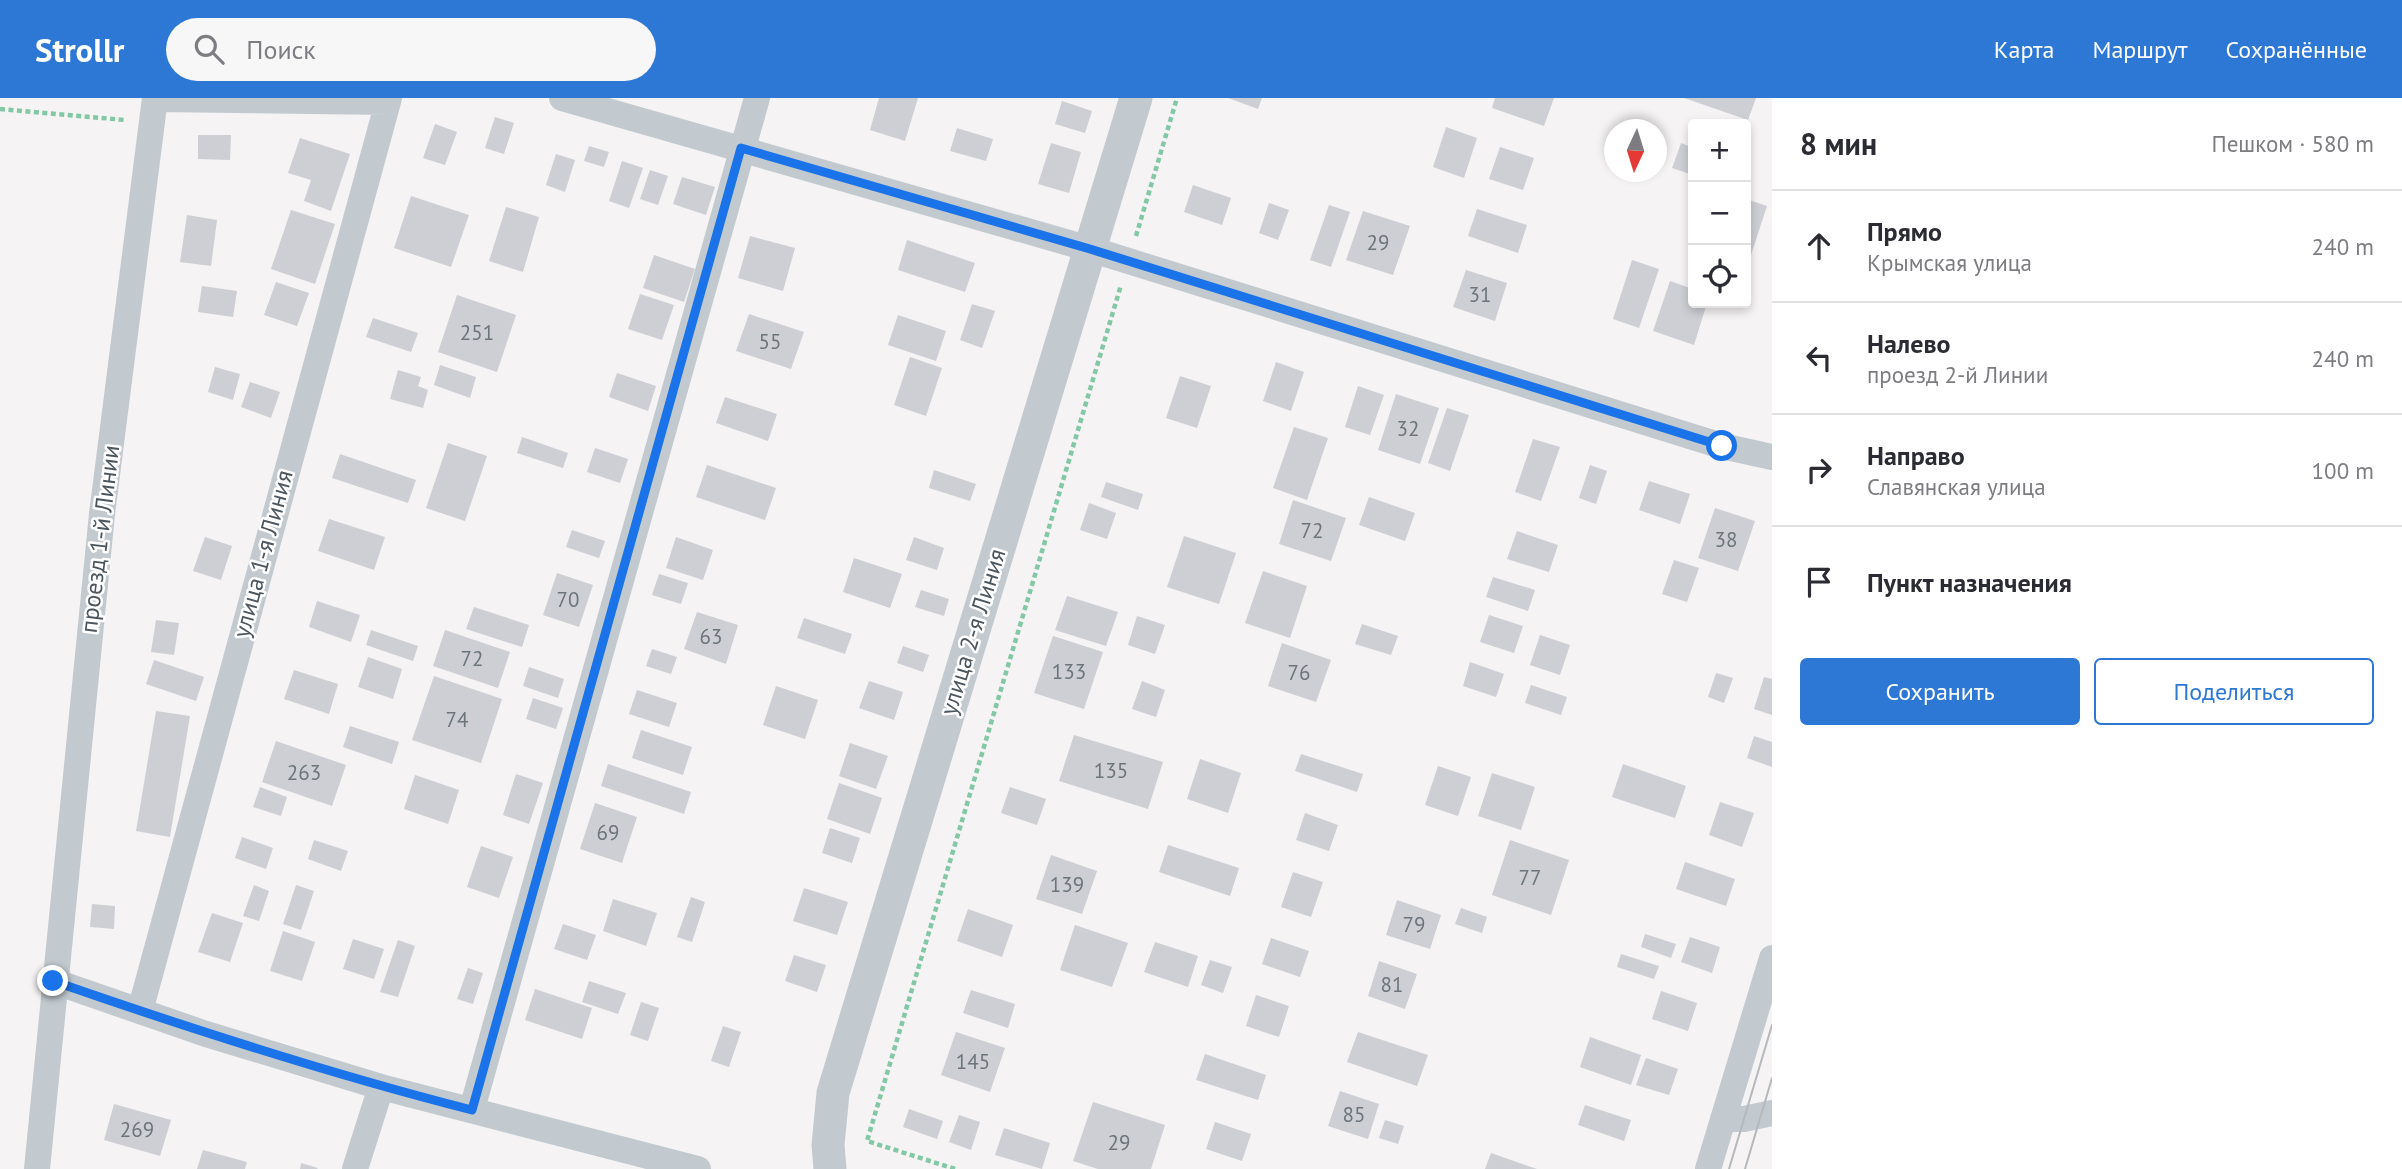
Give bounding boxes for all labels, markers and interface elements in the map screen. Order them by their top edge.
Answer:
search box [166,18,656,81]
text: Strollr [35,28,124,71]
icon: search [190,30,228,68]
text: Поиск [246,33,316,66]
text: Карта [1994,34,2054,65]
text: Маршрут [2092,34,2187,65]
text: Сохранённые [2225,34,2367,65]
north arrow [1604,119,1667,182]
map controls [1688,119,1751,308]
button: + [1688,119,1751,182]
text: 8 мин [1800,124,1877,163]
text: Пешком · 580 m [2211,129,2374,158]
button: − [1688,182,1751,245]
text: Прямо [1867,215,1942,248]
icon: ahead [1800,227,1838,265]
house number: 29 [1367,229,1389,256]
text: 240 m [2312,232,2374,261]
button: locate [1688,245,1751,308]
text: Крымская улица [1867,248,2032,277]
house number: 31 [1469,281,1491,308]
house number: 251 [460,319,494,346]
text: Налево [1867,327,1951,360]
house number: 55 [759,328,781,355]
icon: left [1800,339,1838,377]
text: 240 m [2312,344,2374,373]
text: проезд 2-й Линии [1867,360,2048,389]
house number: 32 [1397,415,1419,442]
route start [1706,430,1737,461]
text: Направо [1867,439,1965,472]
street label: проезд 1-й Линии [73,443,126,635]
icon: right [1800,451,1838,489]
text: 100 m [2312,456,2374,485]
street label: улица 1-я Линия [225,467,300,641]
text: Славянская улица [1867,472,2046,501]
house number: 72 [1301,517,1323,544]
house number: 38 [1715,526,1737,553]
street label: улица 2-я Линия [933,545,1013,719]
icon: arrive [1800,563,1838,601]
text: Пункт назначения [1867,566,2072,599]
house number: 70 [557,586,579,613]
house number: 63 [700,623,722,650]
house number: 72 [461,645,483,672]
house number: 133 [1052,658,1086,685]
button: Сохранить [1800,658,2080,725]
button: Поделиться [2094,658,2374,725]
house number: 76 [1288,659,1310,686]
house number: 74 [446,706,468,733]
house number: 135 [1094,757,1128,784]
house number: 263 [287,759,321,786]
house number: 69 [597,819,619,846]
house number: 77 [1519,864,1541,891]
house number: 139 [1050,871,1084,898]
house number: 79 [1403,911,1425,938]
route end [37,965,68,996]
house number: 81 [1381,971,1403,998]
house number: 145 [956,1048,990,1075]
house number: 85 [1343,1101,1365,1128]
house number: 269 [120,1116,154,1143]
house number: 29 [1108,1129,1130,1156]

